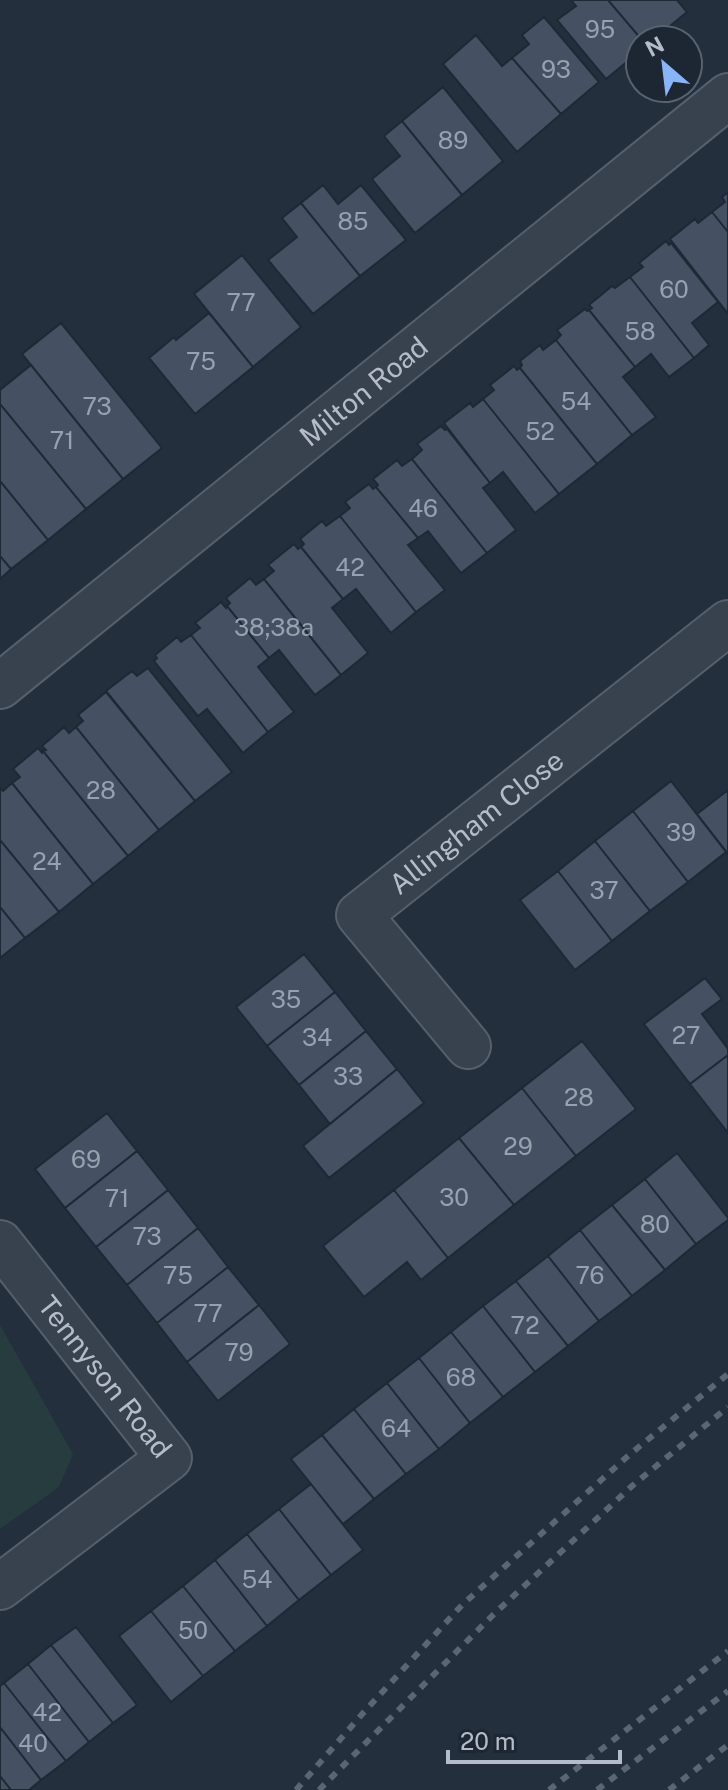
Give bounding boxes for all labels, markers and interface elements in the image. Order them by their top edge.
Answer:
house number: 95 [585,15,615,43]
north arrow [624,24,704,104]
text: N [641,31,668,62]
house number: 93 [541,55,571,83]
house number: 89 [438,126,468,154]
house number: 85 [338,207,368,235]
house number: 60 [659,275,689,303]
house number: 77 [226,288,256,316]
house number: 58 [625,317,655,345]
street label: Milton Road [293,329,434,453]
house number: 75 [186,347,216,375]
house number: 54 [561,387,591,415]
house number: 73 [82,392,112,420]
house number: 52 [525,417,555,445]
house number: 71 [50,426,74,454]
house number: 46 [408,494,438,522]
house number: 42 [335,553,365,581]
house number: 38;38a [234,613,314,641]
street label: Allingham Close [382,743,570,901]
house number: 28 [86,776,116,804]
house number: 39 [666,818,696,846]
house number: 24 [32,847,62,875]
house number: 37 [589,876,619,904]
house number: 35 [271,985,301,1013]
house number: 27 [672,1021,700,1049]
house number: 34 [302,1023,332,1051]
house number: 33 [333,1062,363,1090]
house number: 28 [564,1083,594,1111]
house number: 29 [503,1132,533,1160]
house number: 69 [71,1145,101,1173]
house number: 30 [439,1183,469,1211]
house number: 71 [105,1184,129,1212]
house number: 80 [640,1210,670,1238]
house number: 73 [132,1222,162,1250]
house number: 75 [163,1261,193,1289]
house number: 76 [576,1261,604,1289]
street label: Tennyson Road [32,1289,179,1464]
house number: 77 [193,1299,223,1327]
house number: 72 [511,1311,539,1339]
house number: 79 [225,1338,253,1366]
house number: 68 [446,1363,476,1391]
house number: 64 [381,1414,411,1442]
house number: 54 [242,1565,272,1593]
house number: 50 [178,1616,208,1644]
house number: 42 [32,1698,62,1726]
scale bar [448,1714,620,1764]
text: 20 m [460,1727,516,1755]
house number: 40 [18,1729,48,1757]

